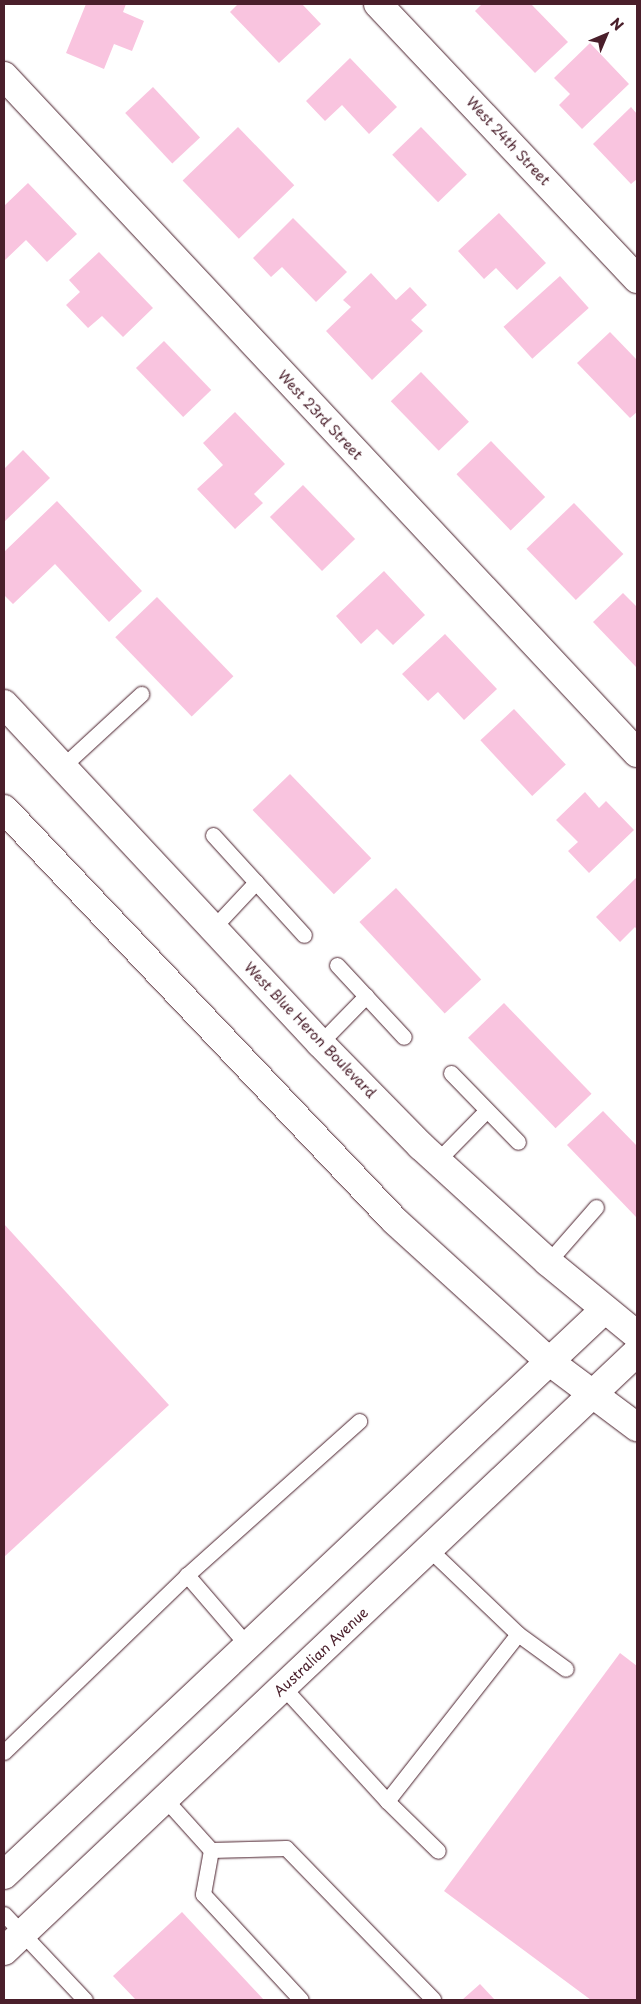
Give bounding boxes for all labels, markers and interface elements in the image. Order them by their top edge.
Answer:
north arrow [581,10,631,60]
text: N [606,13,628,35]
street label: West 24th Street [463,93,553,189]
street label: West 23rd Street [274,367,366,463]
street label: West Blue Heron Boulevard [240,958,380,1102]
street label: Australian Avenue [271,1604,371,1700]

